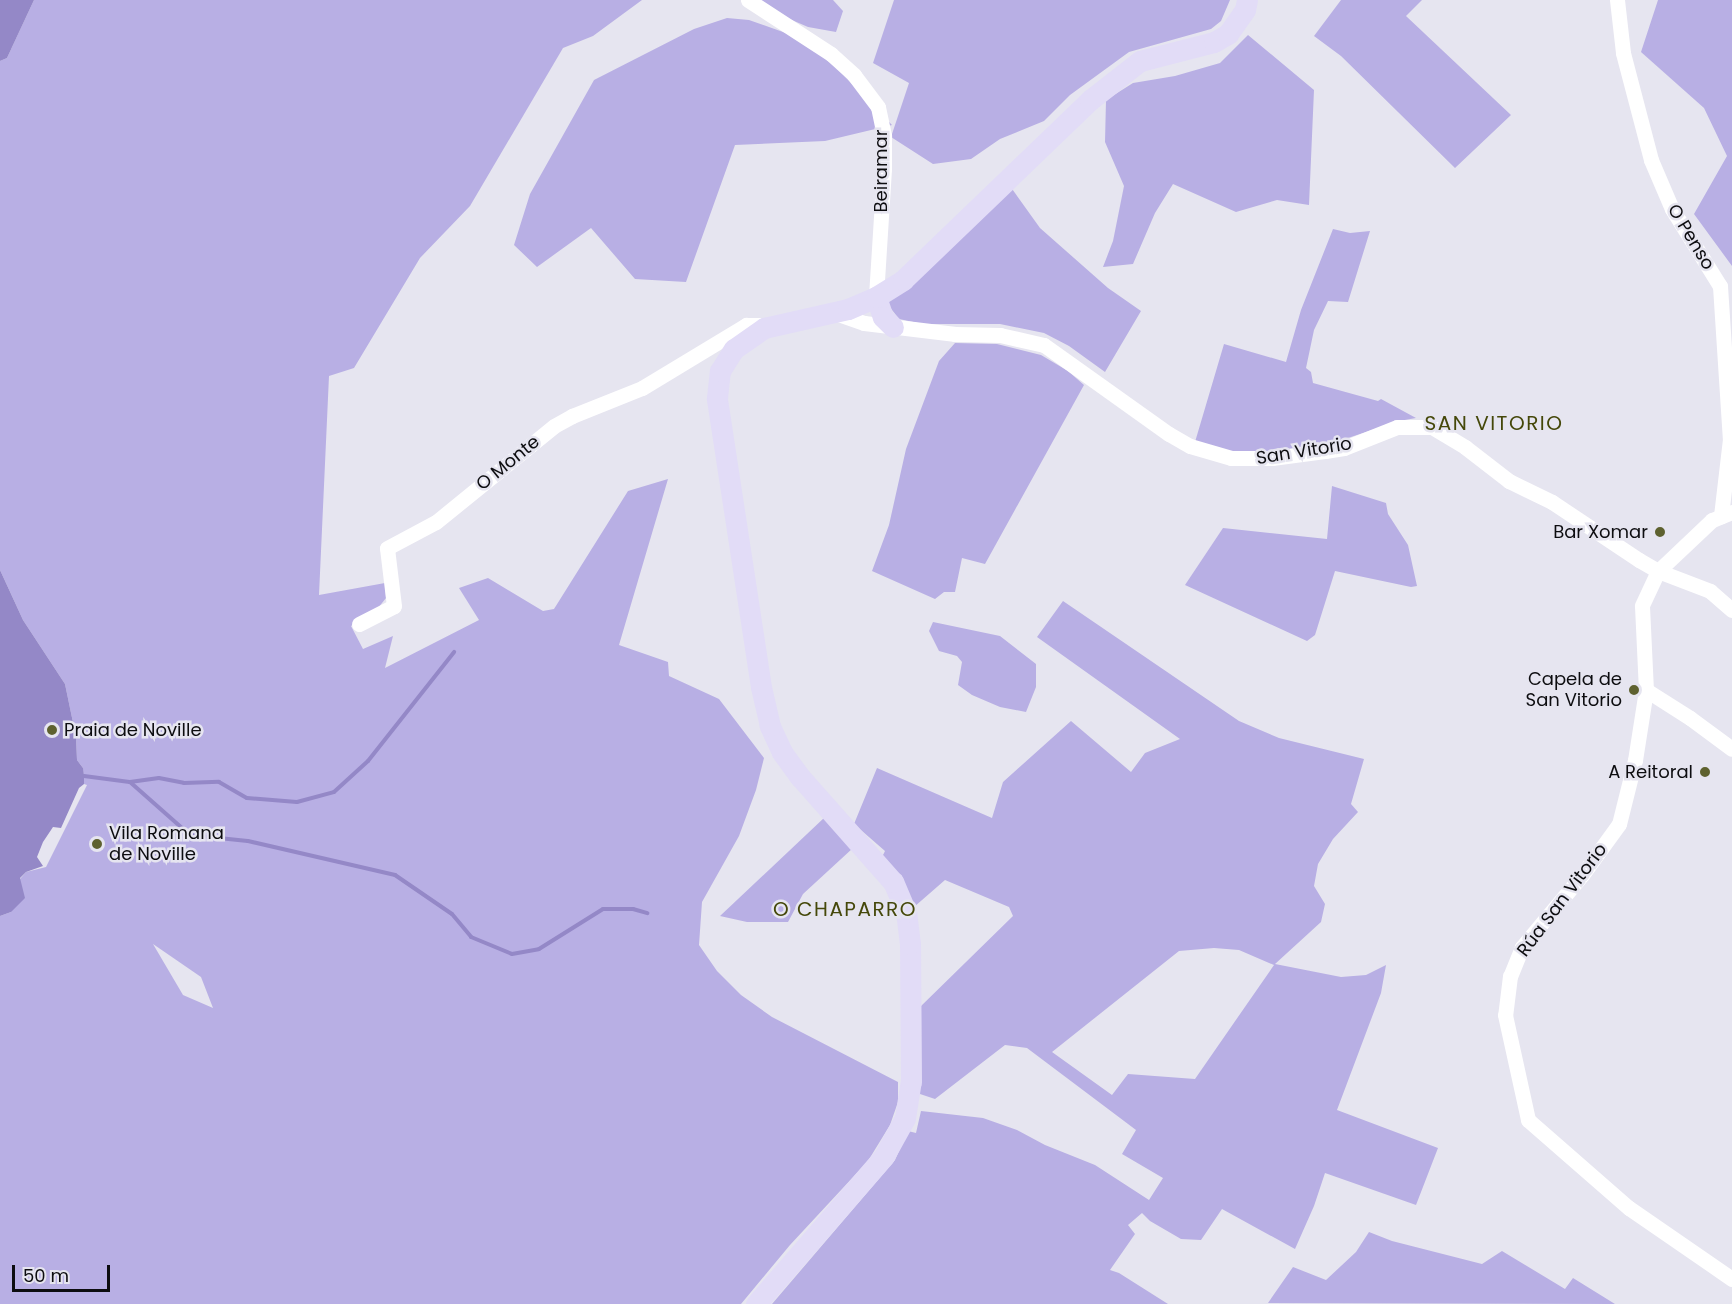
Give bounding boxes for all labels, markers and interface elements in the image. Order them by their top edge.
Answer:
street label: Beiramar [870,130,892,212]
street label: O Penso [1663,200,1719,274]
district label: SAN VITORIO [1425,411,1563,435]
street label: O Monte [472,431,544,495]
street label: San Vitorio [1255,433,1353,469]
place label: Bar Xomar [1553,521,1648,543]
marker: Bar Xomar [1653,525,1667,539]
place label: Capela de San Vitorio [1526,669,1622,712]
marker: Capela de San Vitorio [1627,683,1641,697]
place label: Praia de Noville [64,719,202,741]
marker: Praia de Noville [45,723,59,737]
place label: A Reitoral [1608,761,1693,783]
marker: A Reitoral [1698,765,1712,779]
place label: Vila Romana de Noville [109,823,224,866]
marker: Vila Romana de Noville [90,837,104,851]
street label: Rúa San Vitorio [1513,839,1611,961]
district label: O CHAPARRO [773,897,917,921]
scale bar [15,1253,112,1291]
text: 50 m [23,1263,69,1288]

